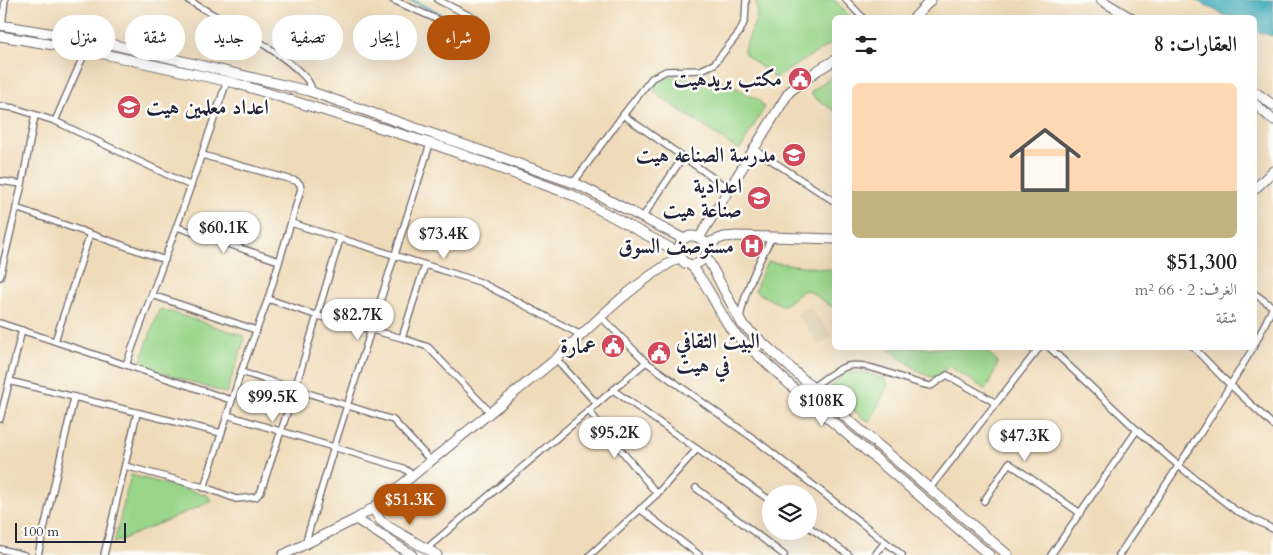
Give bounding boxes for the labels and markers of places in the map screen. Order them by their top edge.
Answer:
place label: مكتب بريدهيت [673,65,782,94]
public building icon: مكتب بريدهيت [787,66,813,92]
place label: اعداد معلمين هيت [146,93,269,122]
school or university icon: اعداد معلمين هيت [116,94,142,120]
place label: مدرسة الصناعه هيت [636,141,776,170]
school or university icon: مدرسة الصناعه هيت [781,142,807,168]
place label: اعدادية صناعة هيت [662,172,742,225]
school or university icon: اعدادية صناعة هيت [746,185,772,211]
pin: $60.1K [183,212,265,254]
pin: $73.4K [403,218,485,260]
place label: مستوصف السوق [618,232,734,261]
hospital icon: مستوصف السوق [739,233,765,259]
pin: $82.7K [317,298,399,341]
place label: البيت الثقافي في هيت [675,327,760,383]
place label: عمارة [560,332,596,361]
public building icon: عمارة [600,333,626,359]
public building icon: البيت الثقافي في هيت [646,340,672,366]
pin: $99.5K [232,380,314,423]
pin: $108K [787,384,857,427]
pin: $95.2K [574,416,656,459]
pin: $47.3K [984,420,1066,462]
pin: $51.3K [369,484,451,526]

